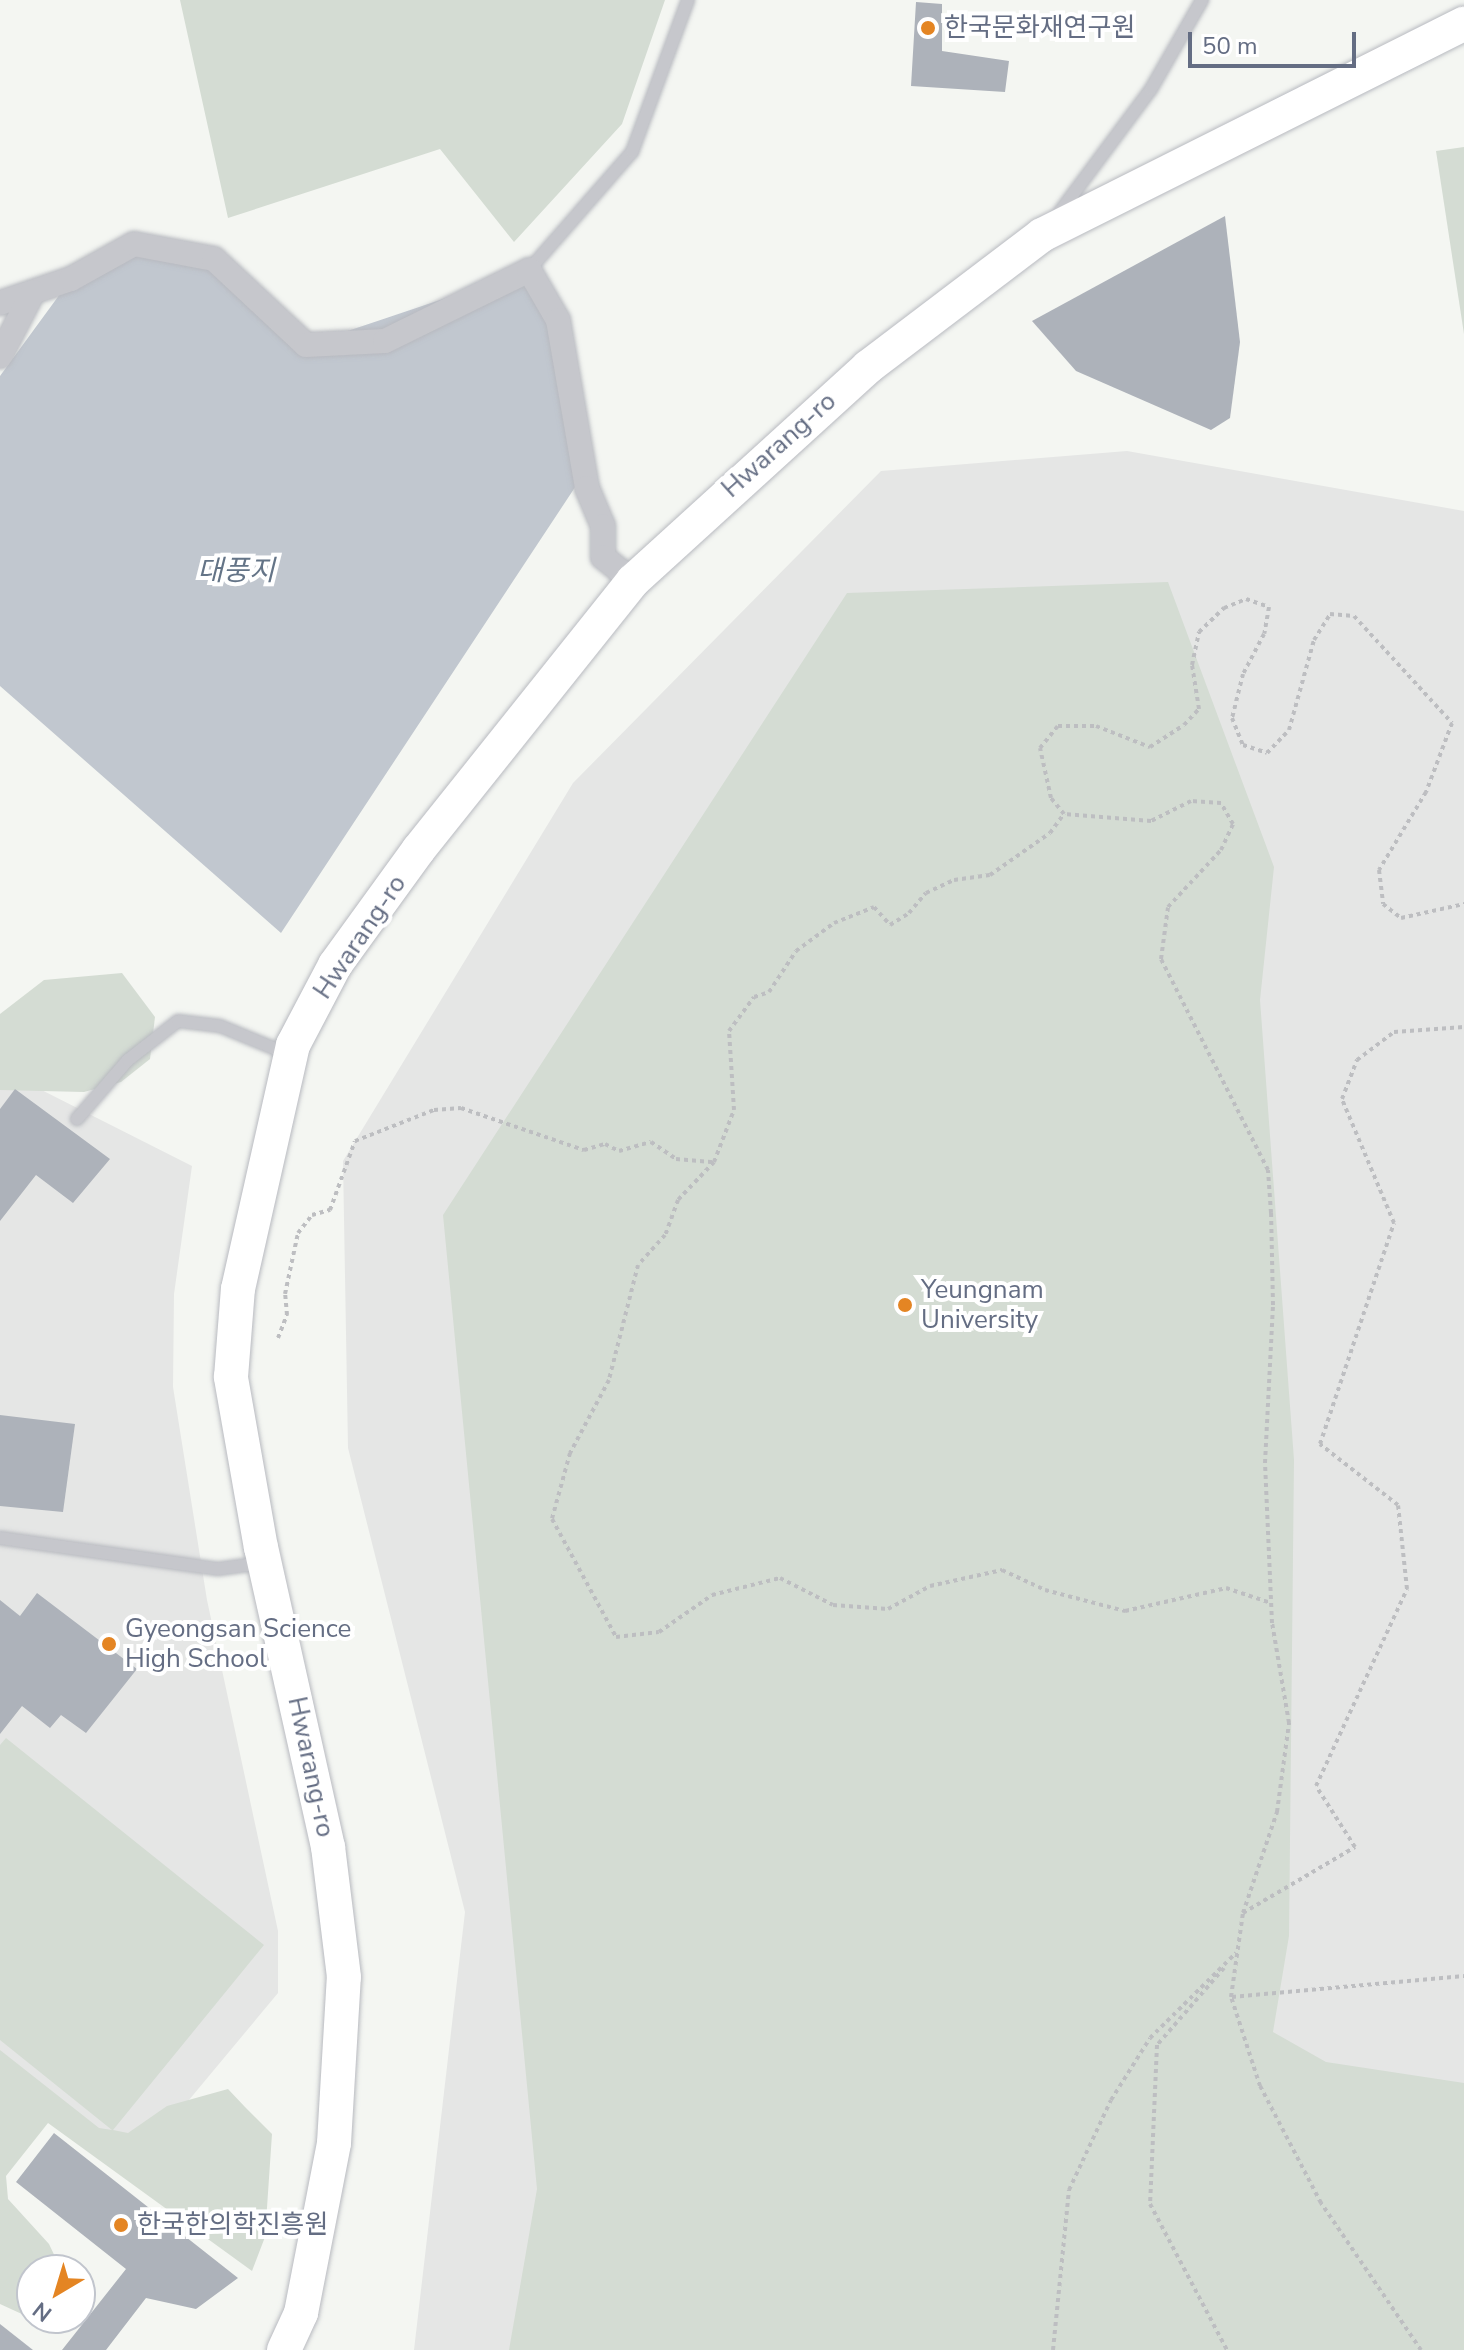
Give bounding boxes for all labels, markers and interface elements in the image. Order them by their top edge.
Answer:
place label: 한국문화재연구원 [944,12,1135,44]
scale bar [1192,16,1360,66]
marker: 한국문화재연구원 [919,19,937,37]
text: 50 m [1202,30,1258,62]
street label: Hwarang-ro [716,386,842,504]
water label: 대풍지 [197,554,275,588]
street label: Hwarang-ro [307,869,413,1005]
place label: Yeungnam University [921,1274,1044,1336]
marker: Yeungnam University [896,1296,914,1314]
place label: Gyeongsan Science High School [125,1613,351,1674]
marker: Gyeongsan Science High School [100,1635,118,1653]
street label: Hwarang-ro [281,1694,341,1840]
place label: 한국한의학진흥원 [137,2209,328,2241]
marker: 한국한의학진흥원 [112,2216,130,2234]
north arrow [16,2254,96,2334]
text: N [27,2294,58,2328]

